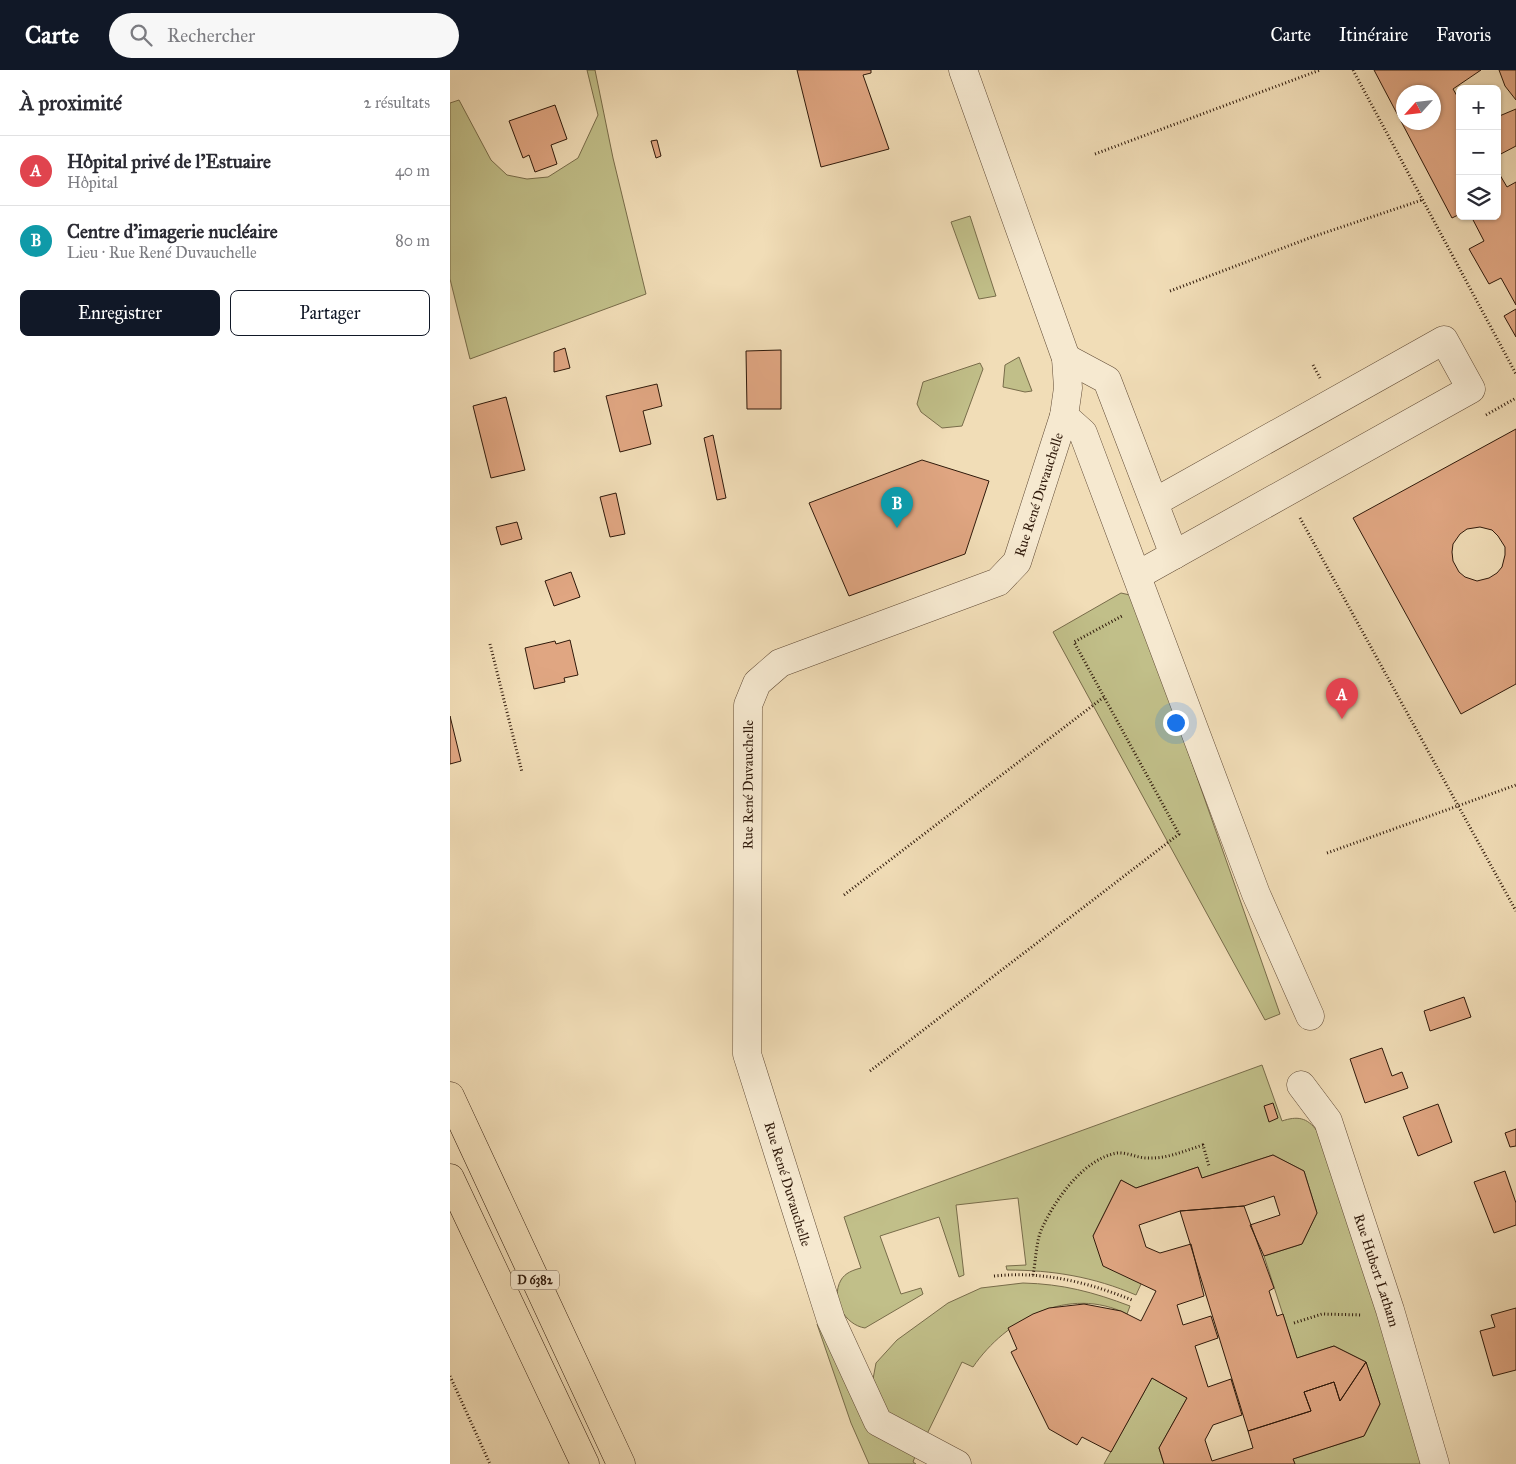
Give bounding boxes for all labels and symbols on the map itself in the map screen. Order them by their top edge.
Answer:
north arrow [1396,85,1441,130]
street label: Rue René Duvauchelle [1011,430,1067,559]
pin: B [881,487,913,528]
pin: A [1326,678,1358,719]
your location [1163,710,1189,736]
street label: Rue René Duvauchelle [740,720,757,850]
street label: Rue René Duvauchelle [760,1120,815,1249]
street label: Rue Hubert Latham [1350,1212,1403,1329]
road number: D 6382 [511,1270,559,1290]

